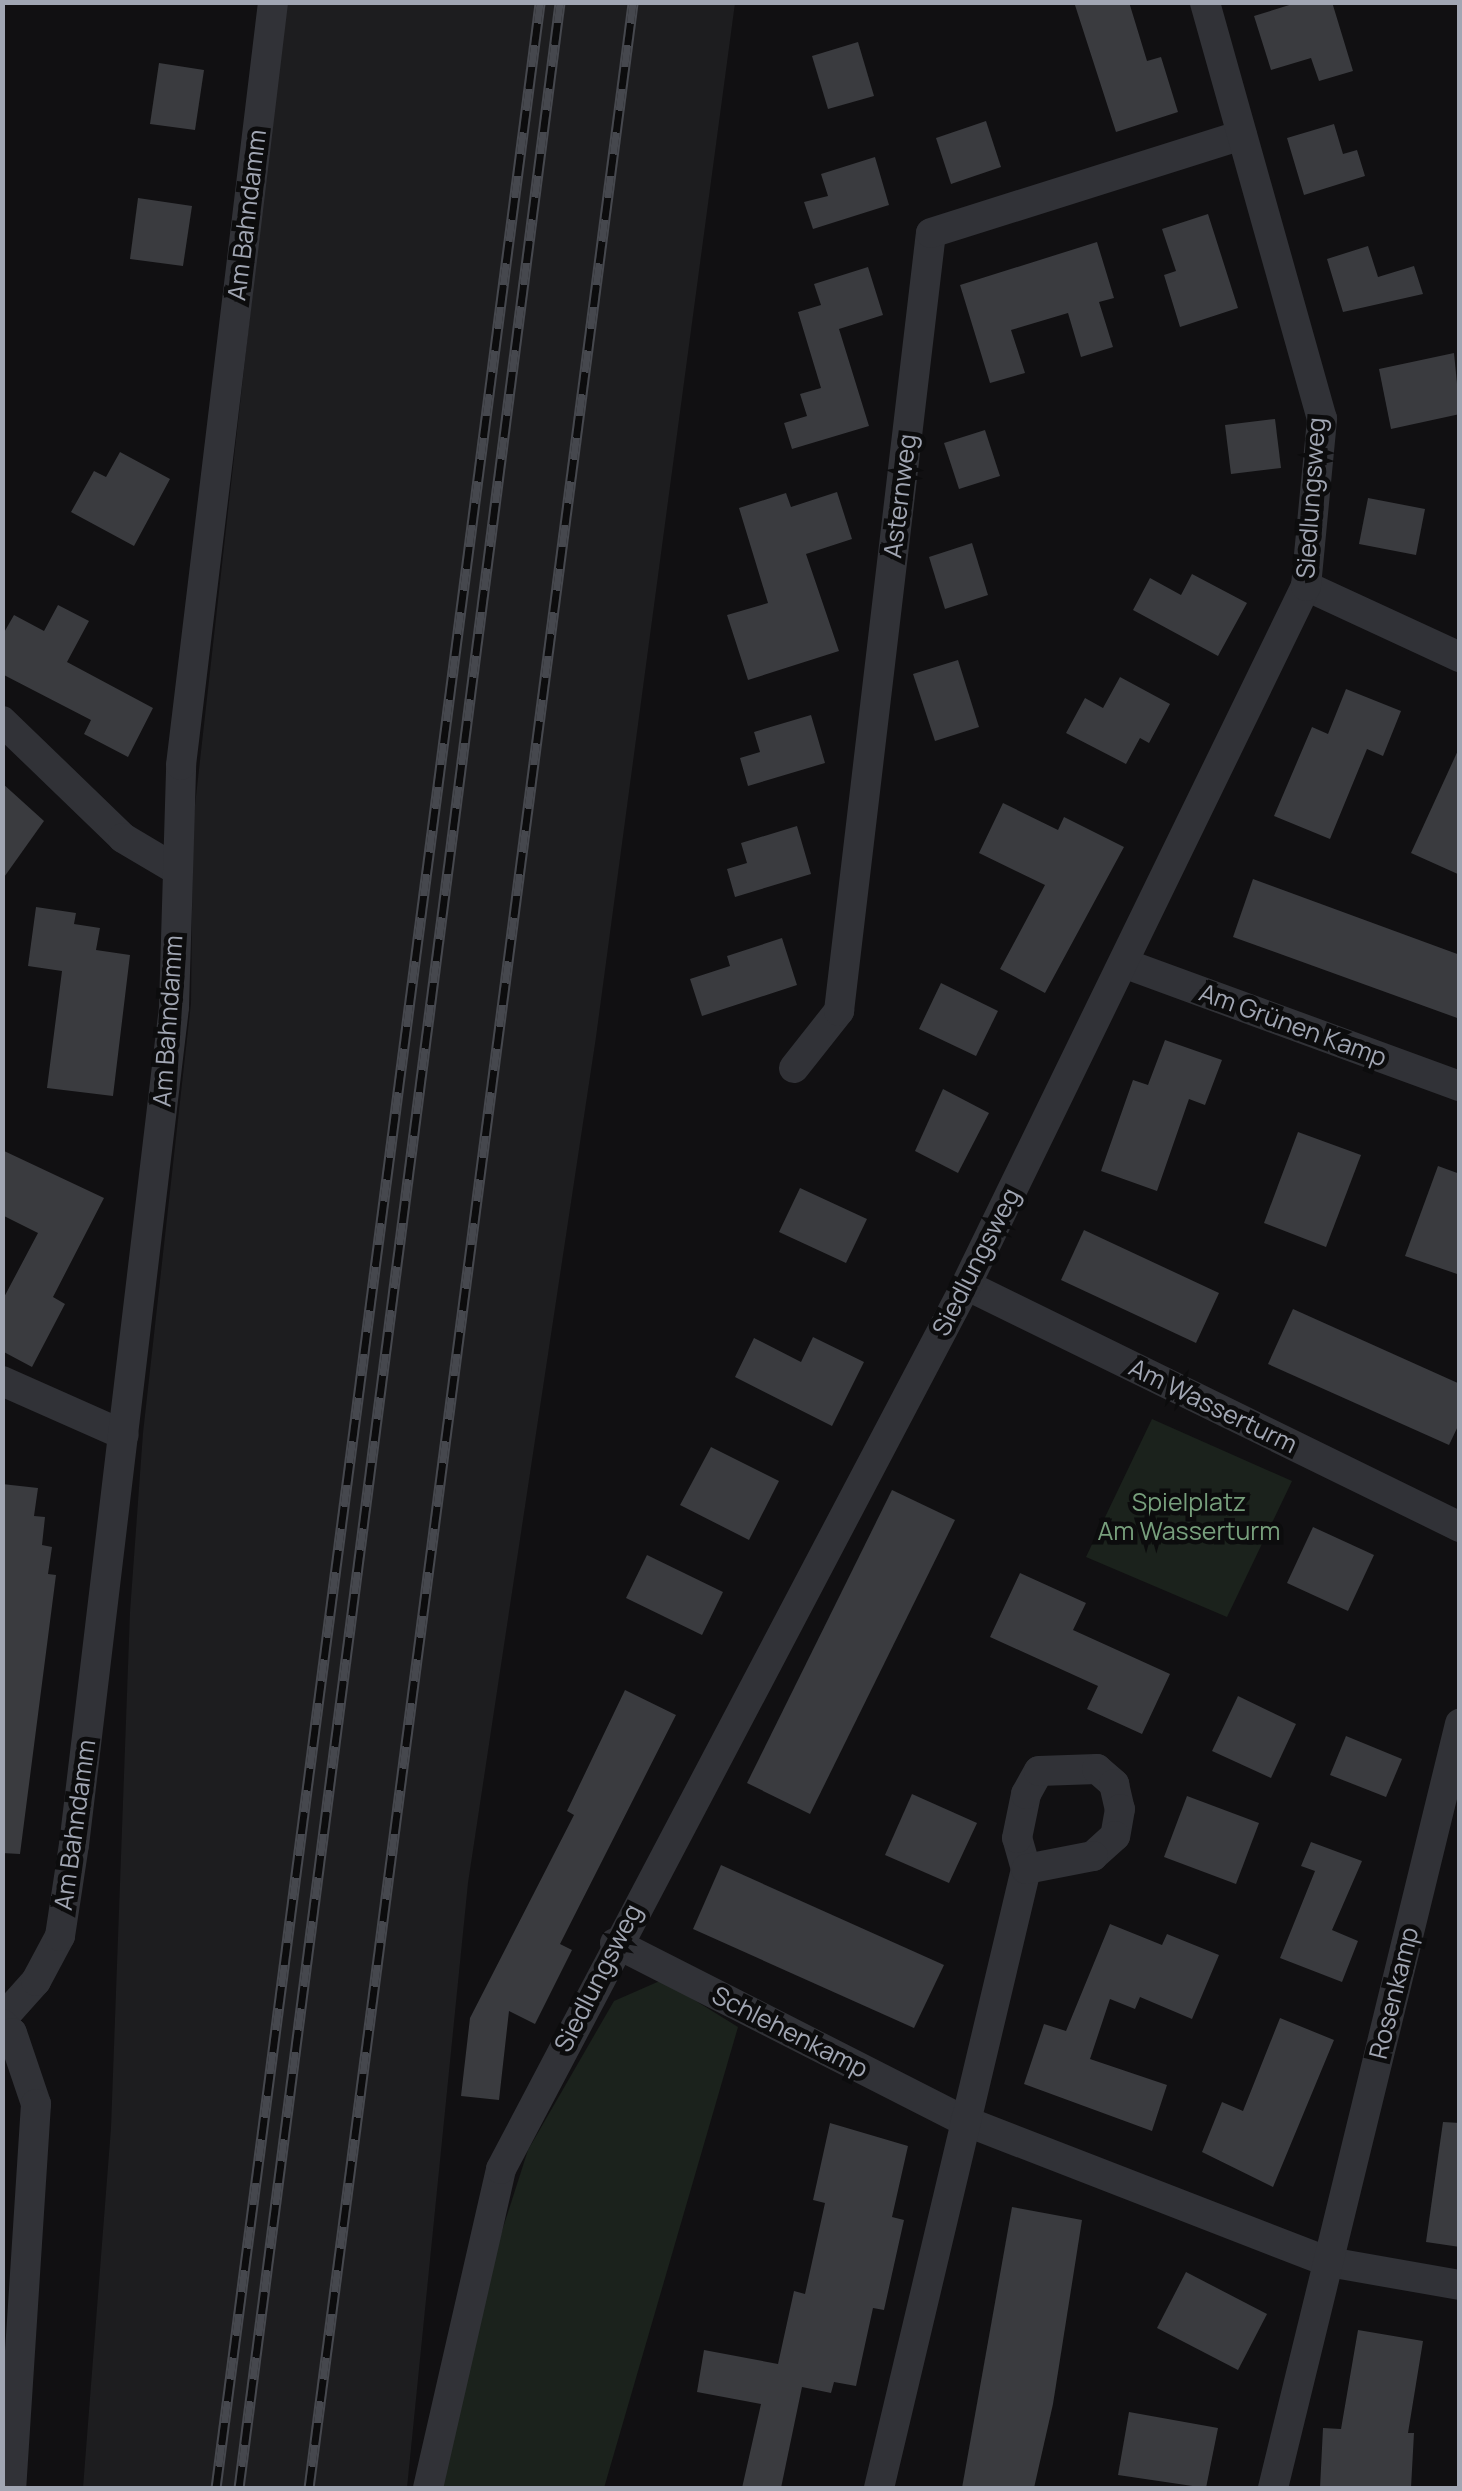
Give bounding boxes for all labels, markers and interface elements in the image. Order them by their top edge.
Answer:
street label: Am Bahndamm [222,128,272,302]
street label: Siedlungsweg [1290,416,1332,580]
street label: Asternweg [877,432,923,560]
street label: Am Bahndamm [147,934,189,1108]
street label: Am Grünen Kamp [1195,977,1391,1073]
street label: Siedlungsweg [926,1183,1026,1341]
street label: Am Wasserturm [1124,1352,1302,1460]
park label: Spielplatz Am Wasserturm [1097,1488,1281,1547]
street label: Am Bahndamm [48,1738,102,1912]
street label: Siedlungsweg [548,1899,648,2057]
street label: Rosenkamp [1363,1924,1425,2062]
street label: Schlehenkamp [707,1980,873,2084]

